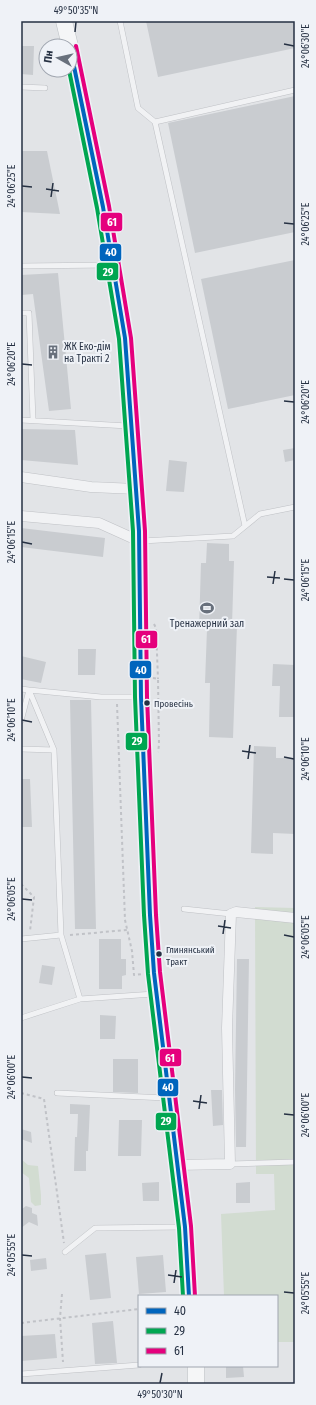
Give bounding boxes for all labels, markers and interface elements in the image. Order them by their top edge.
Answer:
text: 49°50'35"N [54,5,98,17]
text: 24°06'30"E [300,24,312,68]
north arrow [38,38,78,78]
text: Пн [41,49,56,64]
text: 24°06'25"E [6,164,18,207]
text: 24°06'25"E [300,202,312,245]
line badge: 61 [100,212,123,232]
text: 61 [107,216,117,229]
line badge: 40 [99,243,122,262]
text: 40 [105,246,117,259]
line badge: 29 [96,262,119,281]
text: 29 [102,266,114,279]
place label: ЖК Еко-дім на Тракті 2 [64,340,111,365]
text: 24°06'20"E [6,342,18,386]
building icon: ЖК Еко-дім на Тракті 2 [45,344,61,360]
text: 24°06'20"E [300,380,312,424]
text: 24°06'15"E [6,520,18,563]
text: 24°06'15"E [300,558,312,601]
sports icon: Тренажерний зал [199,600,215,616]
place label: Тренажерний зал [170,618,244,630]
line badge: 61 [135,630,158,649]
text: 61 [141,633,151,646]
line badge: 40 [129,660,152,679]
text: 40 [135,664,147,677]
text: 24°06'10"E [6,698,18,742]
marker: Провесінь [142,698,152,708]
place label: Провесінь [154,699,193,709]
line badge: 29 [125,732,148,751]
text: 29 [131,735,143,748]
text: 24°06'10"E [300,737,312,781]
text: 24°06'05"E [6,877,18,921]
text: 24°06'05"E [300,915,312,959]
place label: Глинянський Тракт [166,945,215,967]
marker: Глинянський Тракт [154,949,164,959]
line badge: 61 [159,1048,182,1067]
text: 61 [165,1052,175,1065]
text: 24°06'00"E [6,1054,18,1099]
line badge: 40 [157,1078,179,1097]
text: 40 [162,1081,174,1094]
text: 24°06'00"E [300,1092,312,1137]
line badge: 29 [155,1112,177,1131]
text: 29 [160,1115,172,1128]
text: 24°05'55"E [6,1233,18,1276]
text: 24°05'55"E [300,1271,312,1314]
legend [138,1295,278,1367]
text: 40 [174,1304,186,1318]
text: 29 [174,1324,185,1338]
text: 61 [174,1344,184,1358]
text: 49°50'30"N [137,1389,183,1401]

